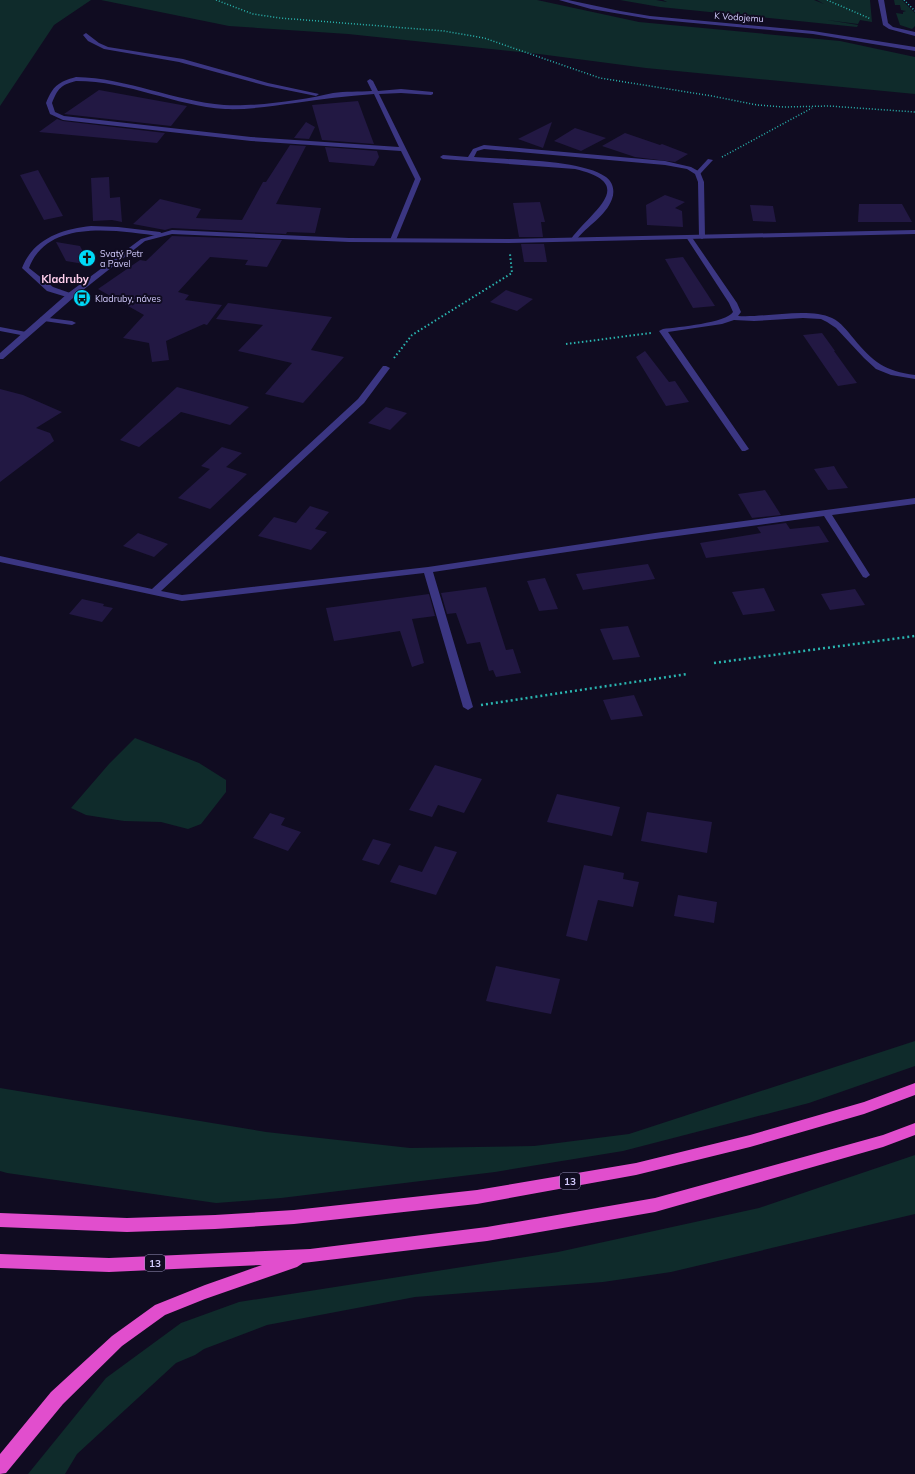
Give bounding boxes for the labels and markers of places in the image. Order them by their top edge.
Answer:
church icon: Svatý Petr a Pavel [77,248,97,268]
place label: Svatý Petr a Pavel [100,248,144,269]
bus stop icon: Kladruby, náves [72,288,92,308]
place label: Kladruby, náves [95,293,161,305]

